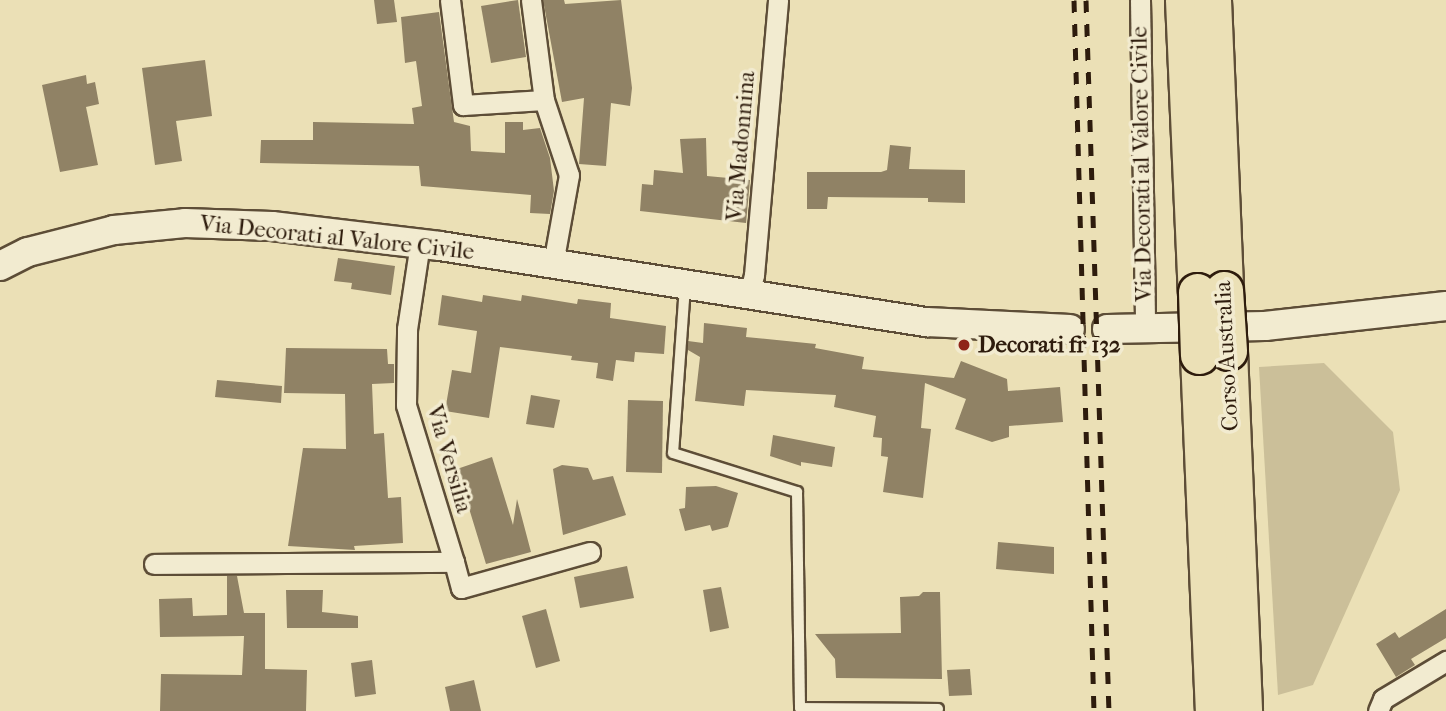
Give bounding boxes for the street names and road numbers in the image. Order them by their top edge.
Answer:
street label: Via Decorati al Valore Civile [1126,26,1158,302]
street label: Via Madonnina [721,70,761,222]
street label: Via Decorati al Valore Civile [199,210,475,266]
street label: Corso Australia [1209,280,1245,432]
street label: Via Versilia [420,402,478,516]

